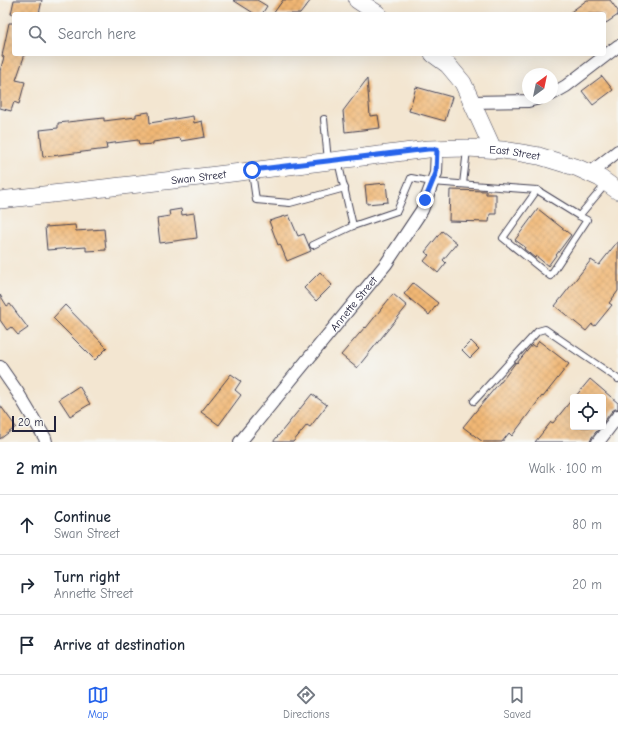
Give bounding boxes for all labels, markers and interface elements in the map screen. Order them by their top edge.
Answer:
search box [12,12,606,56]
icon: search [26,23,48,45]
text: Search here [58,25,136,43]
north arrow [522,68,558,104]
street label: East Street [489,143,542,163]
route start [243,161,261,179]
street label: Swan Street [170,167,228,187]
route end [416,191,434,209]
street label: Annette Street [327,273,380,334]
map controls [570,394,606,430]
button: locate [570,394,606,430]
scale bar [12,414,56,433]
text: 20 m [18,416,43,429]
text: 2 min [16,459,57,478]
text: Walk · 100 m [529,461,602,476]
text: Continue [54,508,111,526]
icon: ahead [16,514,38,536]
text: 80 m [572,517,602,532]
text: Swan Street [54,526,120,541]
text: Turn right [54,568,120,586]
icon: right [16,574,38,596]
text: 20 m [572,577,602,592]
text: Annette Street [54,586,133,601]
icon: arrive [16,634,38,656]
text: Arrive at destination [54,636,185,654]
tab: Map [87,684,109,721]
tab: Directions [283,684,330,721]
tab: Saved [504,684,531,721]

